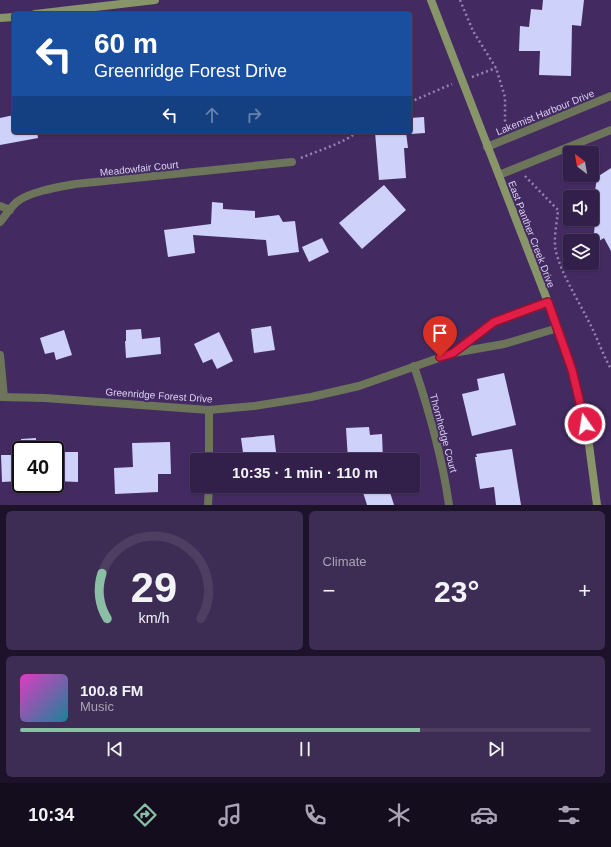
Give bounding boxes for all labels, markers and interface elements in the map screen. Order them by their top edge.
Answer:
icon: left [28,28,80,80]
text: 60 m [94,28,158,59]
text: Greenridge Forest Drive [94,61,287,81]
street label: Lakemist Harbour Drive [494,88,596,137]
icon: left [159,104,181,126]
icon: ahead [201,104,223,126]
icon: right [243,104,265,126]
north arrow [563,146,599,182]
map controls [563,146,599,270]
street label: Meadowfair Court [99,159,179,178]
street label: East Panther Creek Drive [506,179,557,289]
button: sound [563,190,599,226]
button: layers [563,234,599,270]
pin [423,316,457,357]
icon: arrive [429,322,451,344]
street label: Greenridge Forest Drive [105,386,213,405]
street label: Thornhedge Court [428,393,459,474]
position arrow [564,403,606,445]
speed limit sign: 40 [12,441,64,493]
text: 10:35 · 1 min · 110 m [232,464,378,481]
text: Climate [323,554,367,569]
text: 29 [131,563,177,610]
text: 23° [434,575,479,608]
text: − [323,578,335,603]
text: + [578,578,591,603]
text: km/h [139,609,170,625]
text: 100.8 FM [80,682,143,699]
text: Music [80,699,114,714]
icon: previous [104,738,126,760]
icon: pause [294,738,316,760]
icon: next [485,738,507,760]
icon: directions [131,801,159,829]
icon: music [216,801,244,829]
icon: phone [301,801,329,829]
icon: climate [385,801,413,829]
icon: car [470,801,498,829]
icon: filters [555,801,583,829]
text: 10:34 [28,805,74,825]

